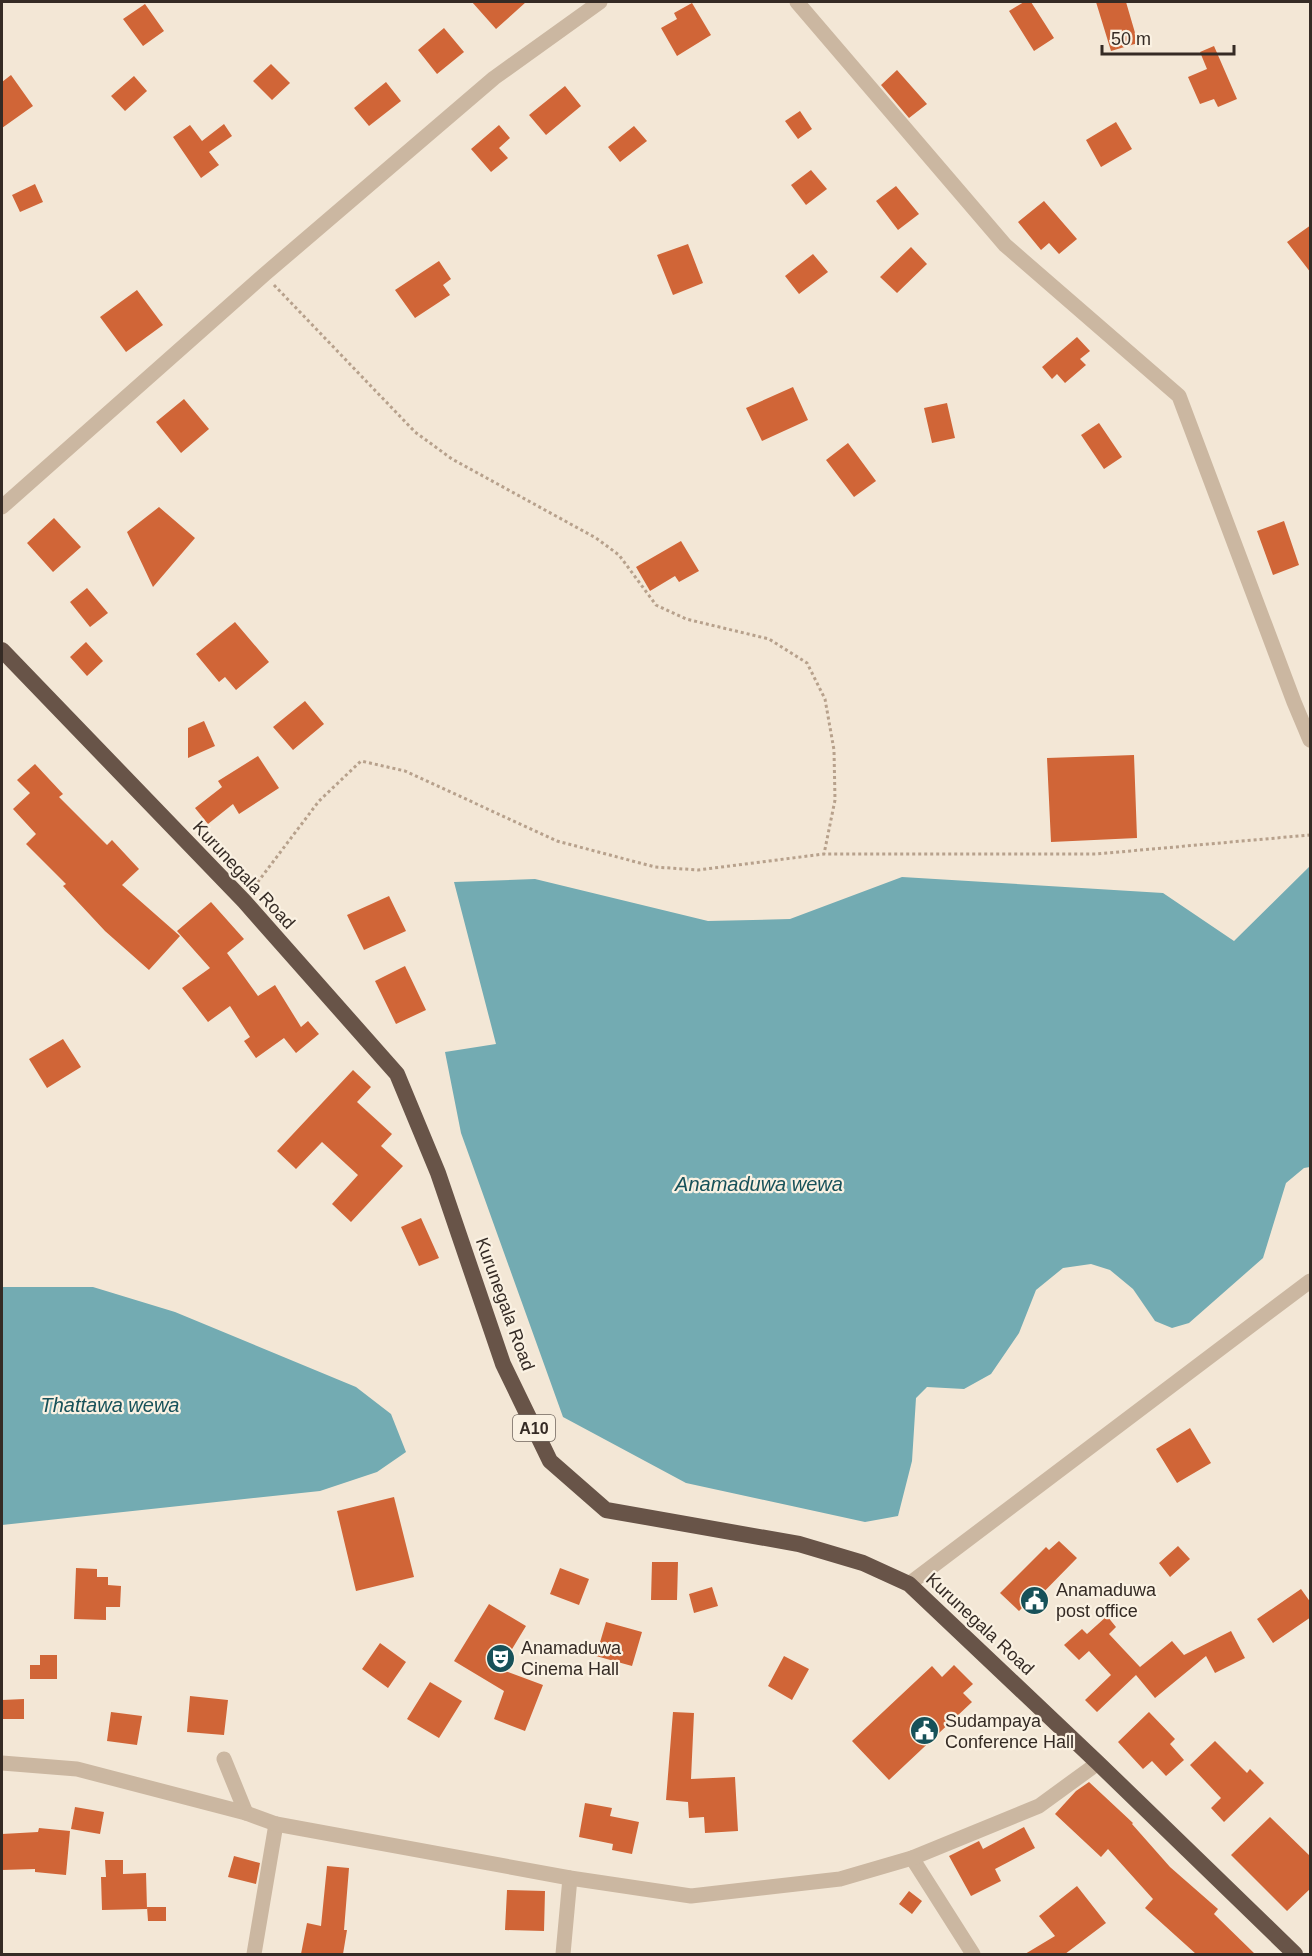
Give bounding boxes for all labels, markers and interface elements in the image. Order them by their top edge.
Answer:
scale bar [1102,18,1234,56]
text: 50 m [1111,29,1151,49]
street label: Kurunegala Road [189,817,299,933]
water label: Anamaduwa wewa [674,1173,843,1195]
street label: Kurunegala Road [472,1235,538,1373]
water label: Thattawa wewa [41,1394,179,1416]
road number: A10 [513,1415,555,1441]
street label: Kurunegala Road [922,1569,1038,1679]
place label: Anamaduwa post office [1056,1580,1157,1621]
public building icon: Anamaduwa post office [1019,1584,1051,1616]
place label: Anamaduwa Cinema Hall [521,1638,622,1679]
theatre icon: Anamaduwa Cinema Hall [484,1642,516,1674]
place label: Sudampaya Conference Hall [945,1711,1074,1752]
public building icon: Sudampaya Conference Hall [908,1715,940,1747]

